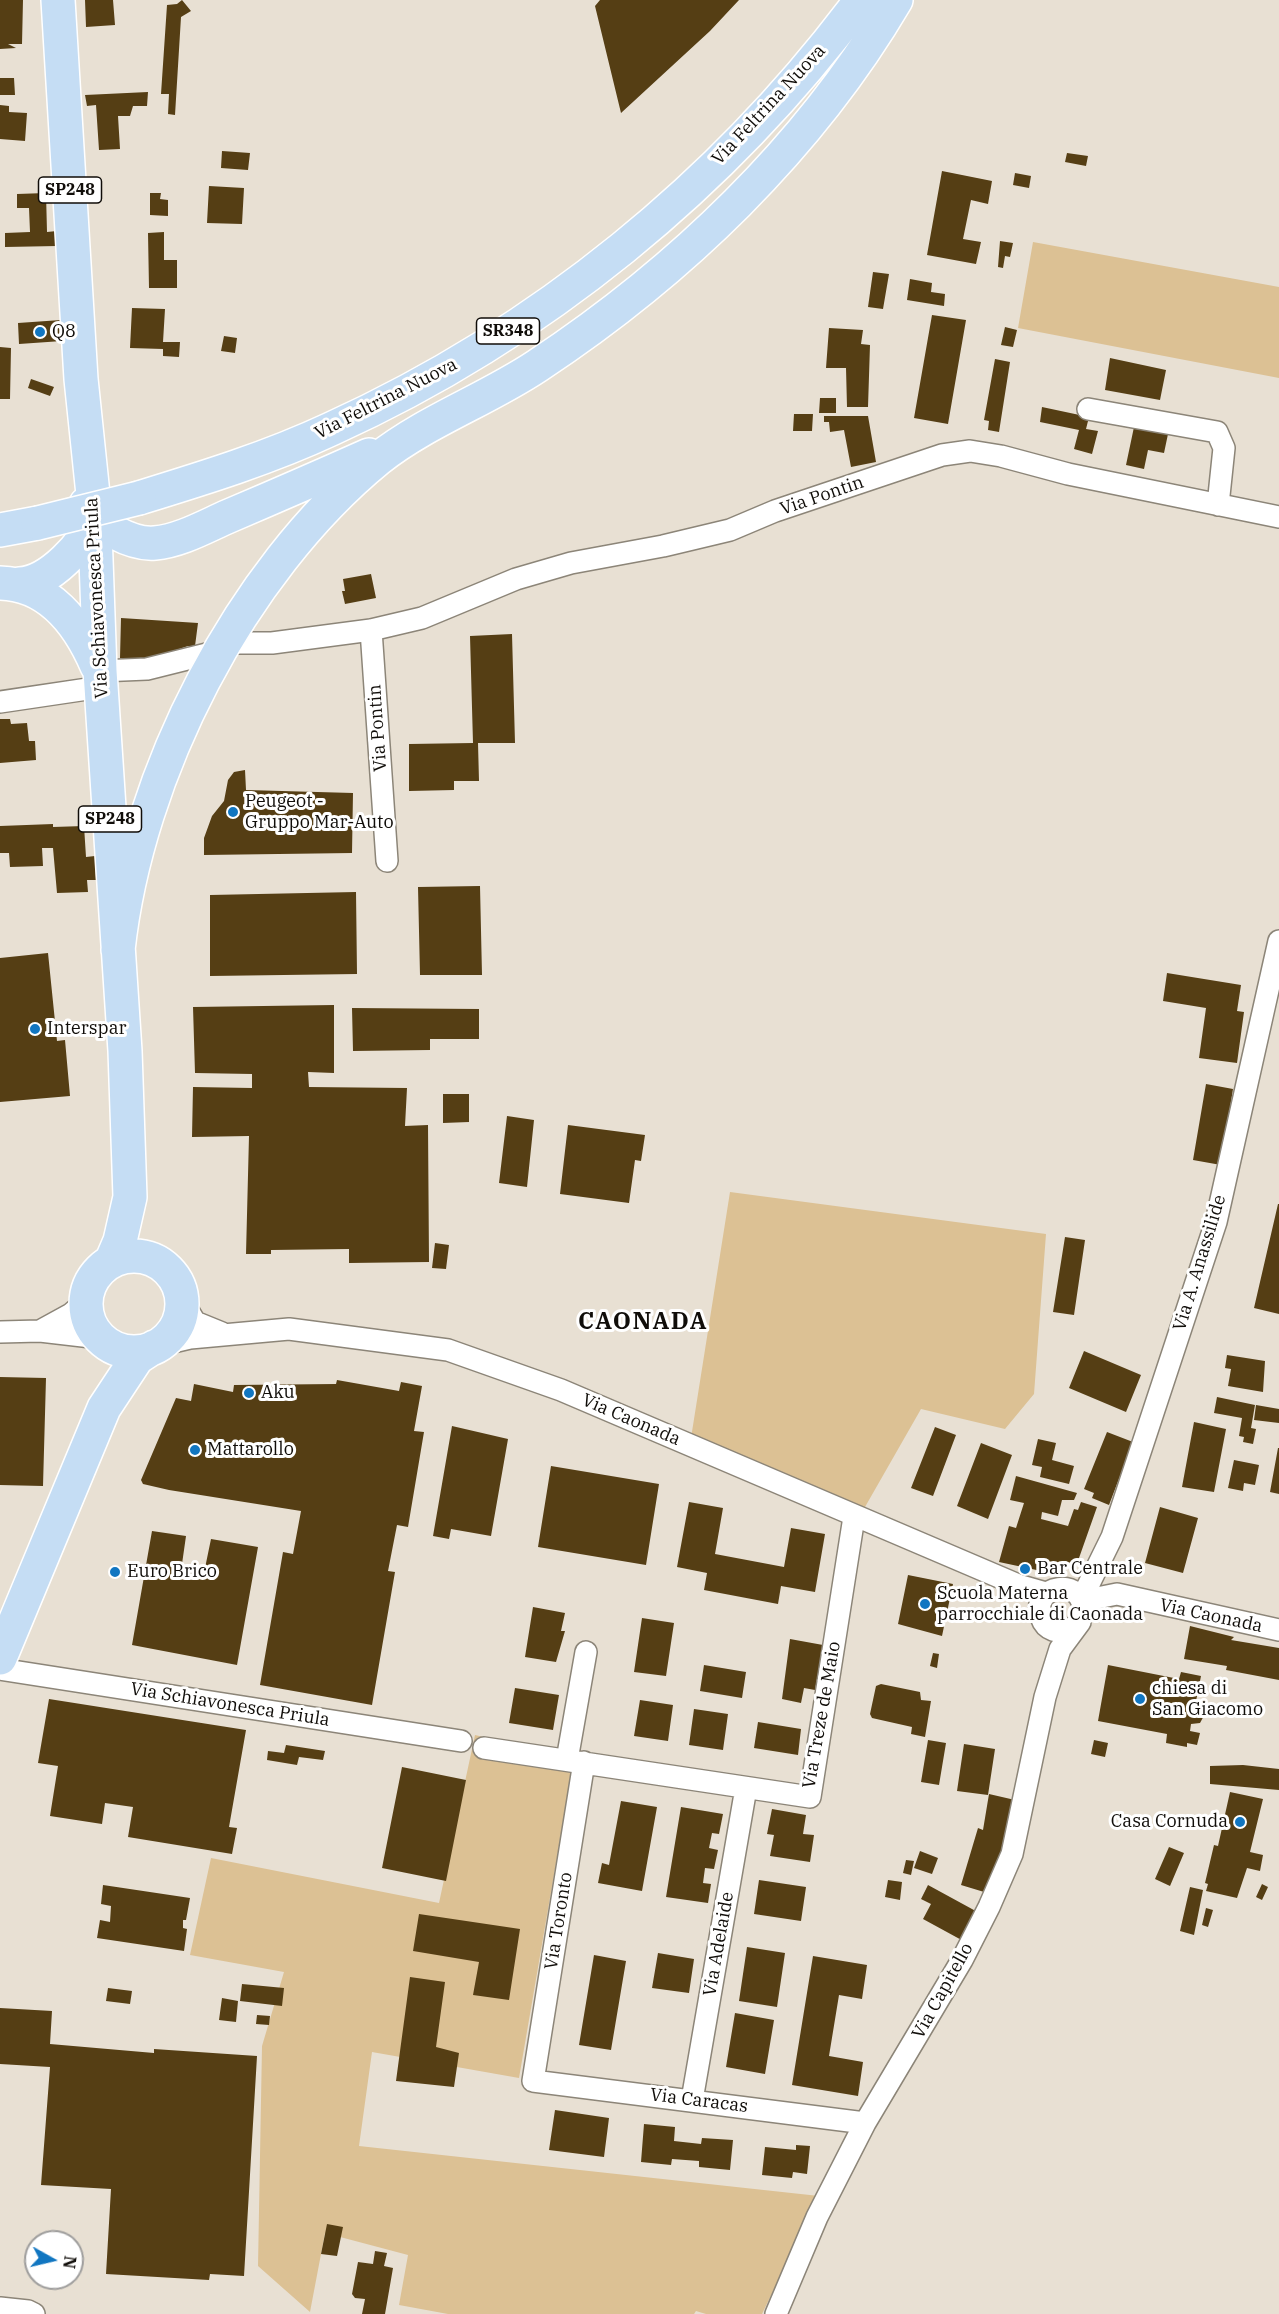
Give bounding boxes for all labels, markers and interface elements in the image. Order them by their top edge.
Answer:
street label: Via Feltrina Nuova [708,40,830,170]
road number: SP248 [38,177,101,203]
road number: SR348 [476,318,540,344]
place label: Q8 [52,321,76,343]
marker: Q8 [33,325,47,339]
street label: Via Feltrina Nuova [311,354,461,444]
street label: Via Pontin [777,472,867,520]
street label: Via Schiavonesca Priula [81,497,113,699]
street label: Via Pontin [364,684,392,772]
place label: Peugeot - Gruppo Mar-Auto [245,791,394,834]
marker: Peugeot - Gruppo Mar-Auto [226,805,240,819]
road number: SP248 [78,806,142,832]
place label: Interspar [47,1018,127,1040]
marker: Interspar [28,1022,42,1036]
street label: Via A. Anassilide [1169,1192,1231,1334]
district label: CAONADA [578,1308,708,1336]
place label: Aku [261,1382,295,1404]
marker: Aku [242,1386,256,1400]
street label: Via Caonada [579,1390,683,1450]
place label: Mattarollo [207,1439,294,1461]
marker: Mattarollo [188,1443,202,1457]
place label: Bar Centrale [1037,1558,1143,1580]
place label: Euro Brico [127,1561,217,1583]
marker: Bar Centrale [1018,1562,1032,1576]
marker: Euro Brico [108,1565,122,1579]
place label: Scuola Materna parrocchiale di Caonada [937,1583,1143,1626]
street label: Via Caonada [1157,1595,1265,1637]
marker: Scuola Materna parrocchiale di Caonada [918,1597,932,1611]
street label: Via Treze de Maio [798,1640,846,1790]
place label: chiesa di San Giacomo [1152,1678,1263,1720]
street label: Via Schiavonesca Priula [129,1679,331,1731]
marker: chiesa di San Giacomo [1133,1692,1147,1706]
place label: Casa Cornuda [1111,1811,1228,1833]
marker: Casa Cornuda [1233,1815,1247,1829]
street label: Via Toronto [541,1871,577,1971]
street label: Via Adelaide [699,1890,739,1998]
street label: Via Capitello [908,1939,978,2043]
street label: Via Caracas [649,2084,749,2118]
north arrow [24,2230,84,2290]
text: N [59,2255,81,2270]

